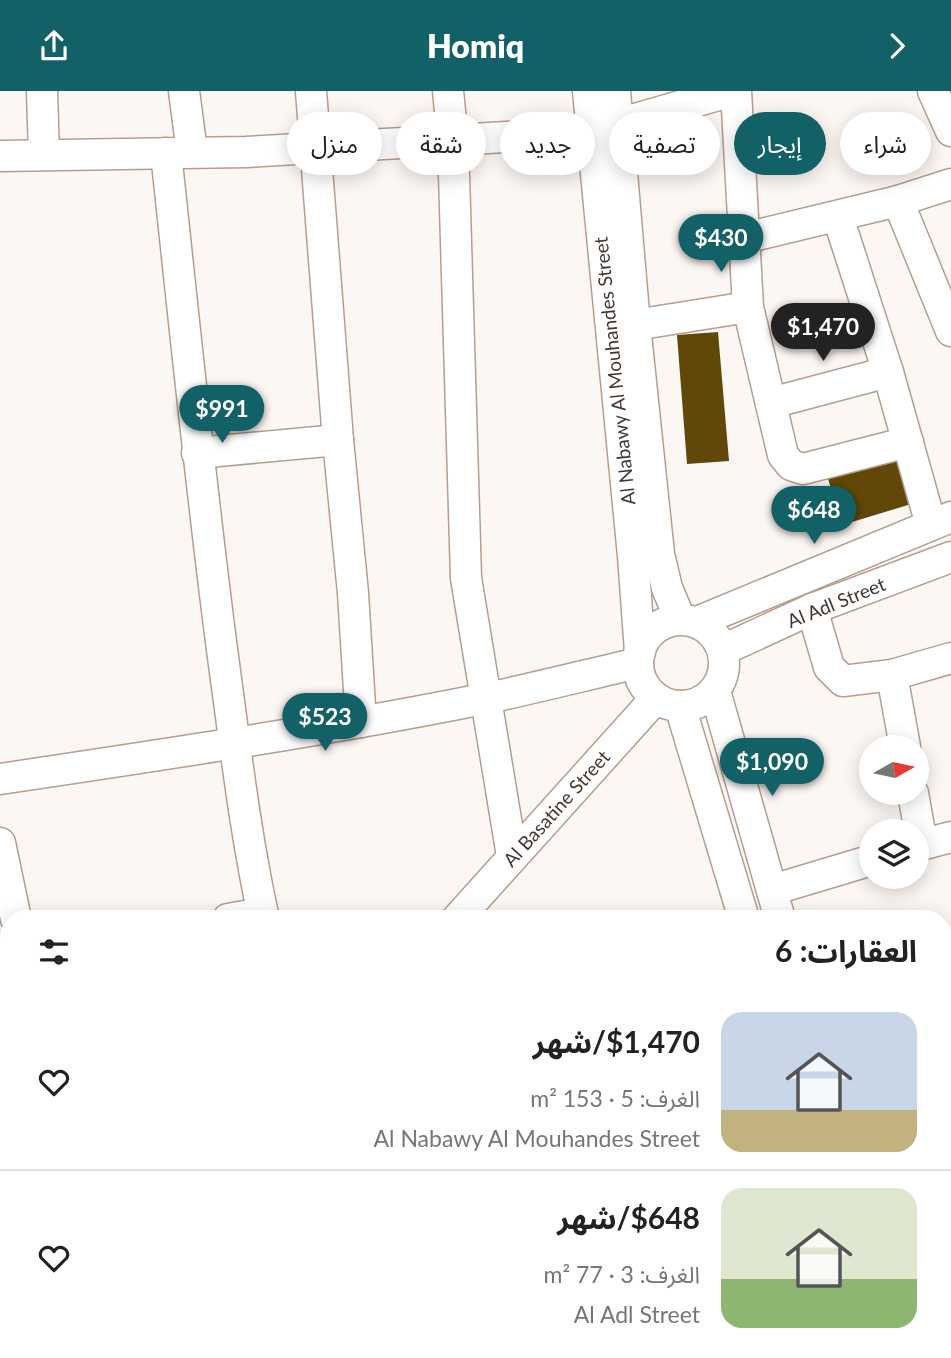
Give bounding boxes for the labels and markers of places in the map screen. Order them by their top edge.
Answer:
pin: $430 [680,215,762,274]
pin: $1,470 [766,303,880,363]
pin: $991 [181,385,263,445]
pin: $648 [773,487,855,546]
pin: $523 [284,693,366,753]
pin: $1,090 [715,739,829,798]

